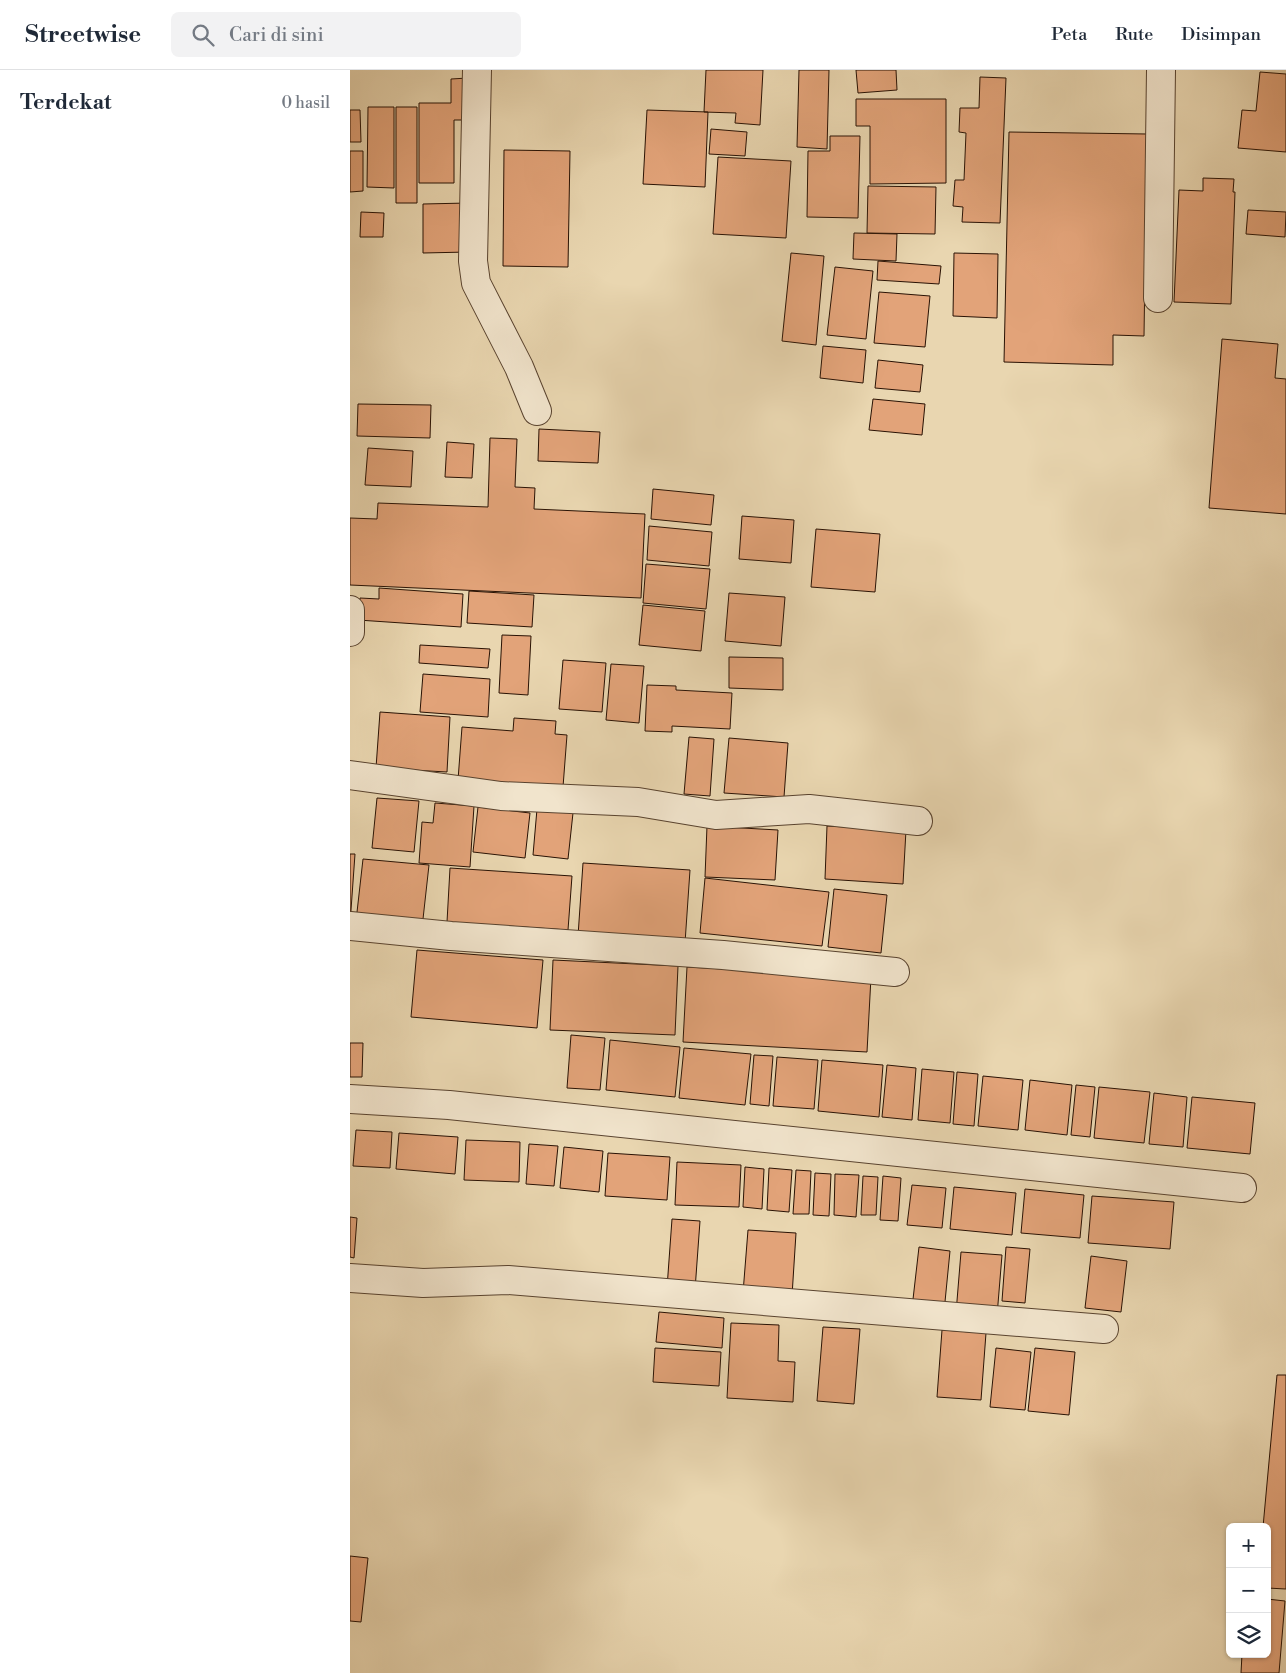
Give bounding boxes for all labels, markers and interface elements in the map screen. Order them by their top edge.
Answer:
search box [171,12,521,57]
text: Streetwise [25,20,141,50]
icon: search [189,21,217,49]
text: Cari di sini [229,23,324,47]
text: Peta [1051,23,1087,46]
text: Rute [1115,23,1153,46]
text: Disimpan [1181,23,1261,46]
text: Terdekat [20,90,111,116]
text: 0 hasil [281,93,330,113]
map controls [1226,1523,1271,1658]
button: + [1226,1523,1271,1568]
button: − [1226,1568,1271,1613]
button: layers [1226,1613,1271,1658]

